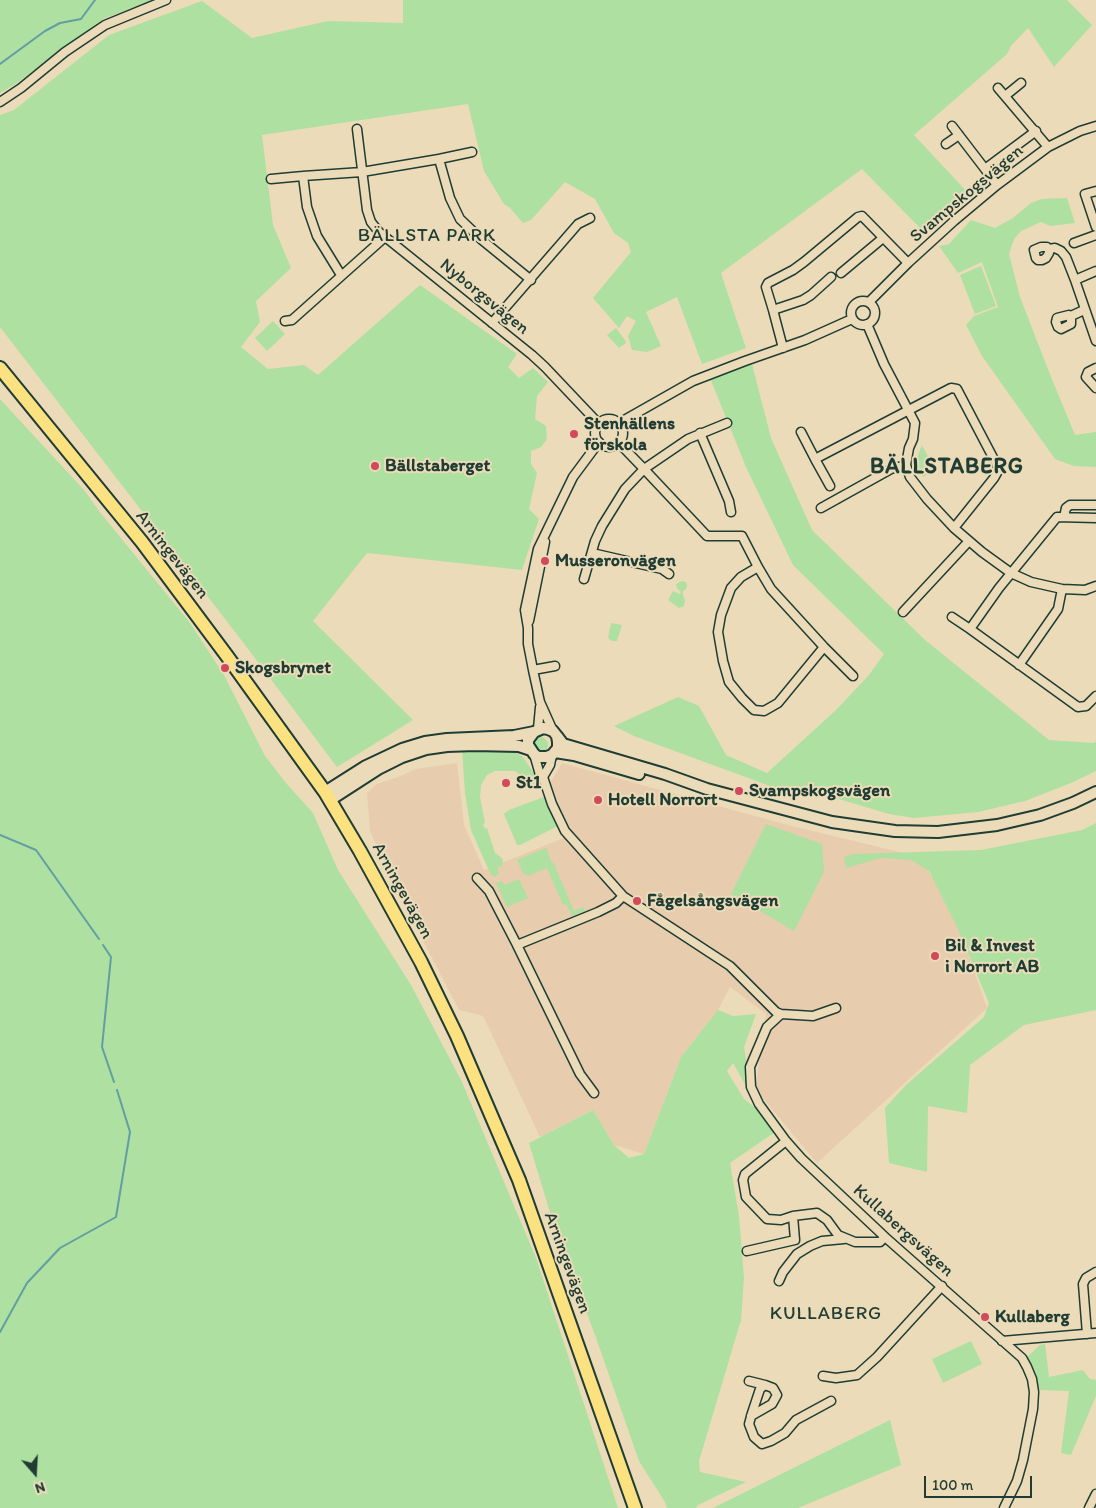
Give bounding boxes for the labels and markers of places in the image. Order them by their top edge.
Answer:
place label: Stenhällens förskola [584,413,675,456]
marker: Stenhällens förskola [568,428,580,440]
place label: Bällstaberget [385,455,490,477]
marker: Bällstaberget [369,460,381,472]
place label: Musseronvägen [555,550,676,572]
marker: Musseronvägen [539,555,551,567]
place label: Skogsbrynet [235,657,331,679]
marker: Skogsbrynet [219,662,231,674]
place label: St1 [516,772,541,794]
marker: St1 [500,777,512,789]
place label: Svampskogsvägen [749,780,890,802]
marker: Svampskogsvägen [733,785,745,797]
place label: Hotell Norrort [608,789,717,811]
marker: Hotell Norrort [592,794,604,806]
place label: Fågelsångsvägen [647,890,778,912]
marker: Fågelsångsvägen [631,895,643,907]
place label: Bil & Invest i Norrort AB [945,935,1039,978]
marker: Bil & Invest i Norrort AB [929,950,941,962]
place label: Kullaberg [995,1306,1070,1328]
marker: Kullaberg [979,1311,991,1323]

